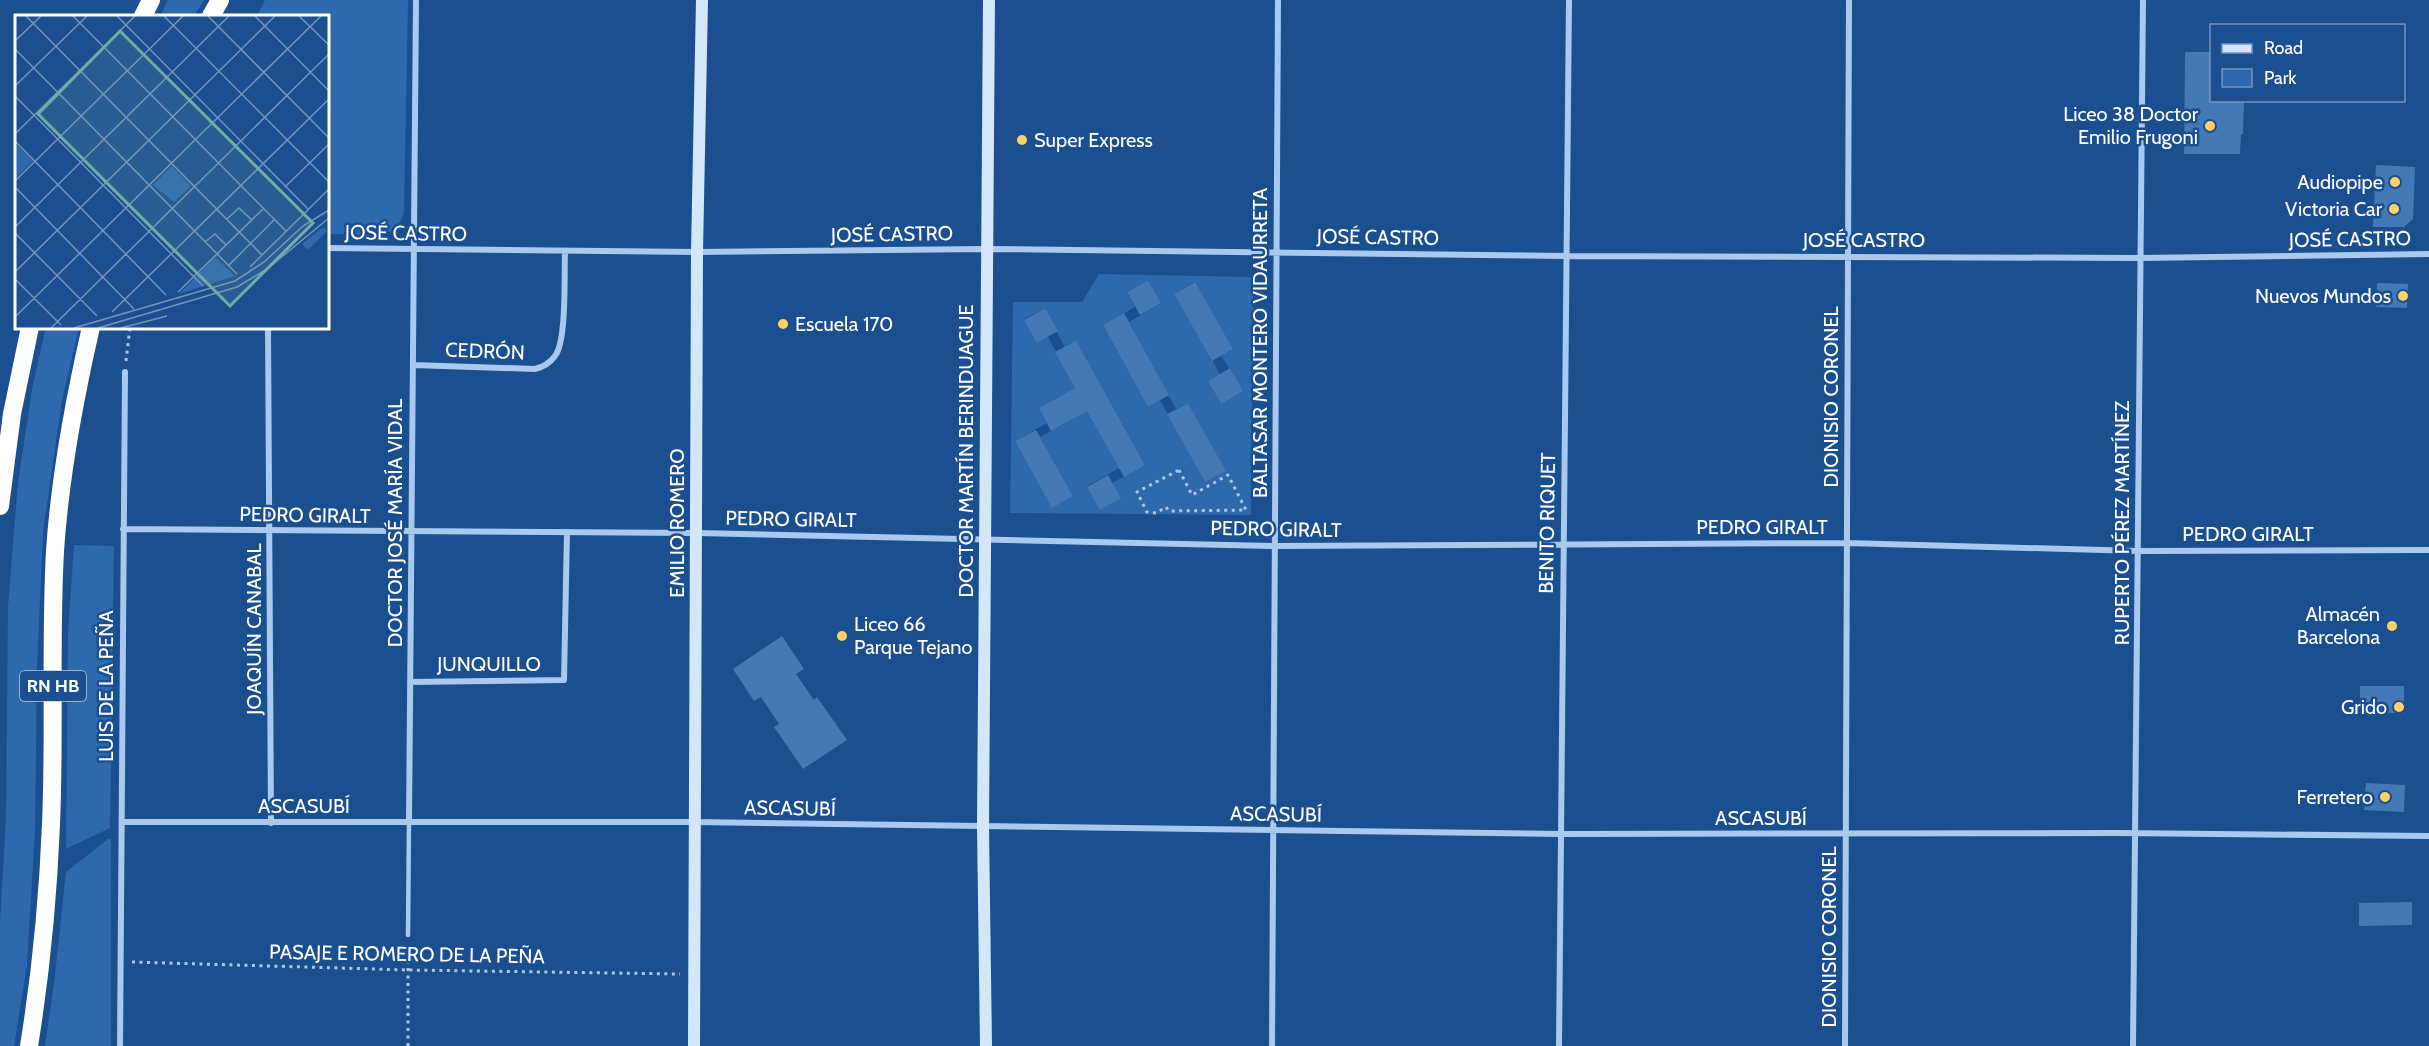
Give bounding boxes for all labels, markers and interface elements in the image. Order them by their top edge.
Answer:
inset map [15,15,328,328]
legend [2210,24,2405,102]
text: Road [2264,37,2303,59]
text: Park [2264,67,2297,89]
place label: Liceo 38 Doctor Emilio Frugoni [2063,102,2199,149]
marker: Liceo 38 Doctor Emilio Frugoni [2203,119,2217,133]
place label: Super Express [1034,128,1153,152]
marker: Super Express [1015,133,1029,147]
place label: Audiopipe [2297,170,2383,194]
marker: Audiopipe [2388,175,2402,189]
street label: BALTASAR MONTERO VIDAURRETA [1248,187,1272,498]
place label: Victoria Car [2285,197,2383,221]
marker: Victoria Car [2387,202,2401,216]
street label: JOSÉ CASTRO [344,220,467,246]
street label: JOSÉ CASTRO [830,221,953,247]
street label: JOSÉ CASTRO [1316,224,1439,250]
street label: JOSÉ CASTRO [2288,226,2411,252]
street label: JOSÉ CASTRO [1802,228,1925,252]
place label: Nuevos Mundos [2255,284,2391,308]
marker: Nuevos Mundos [2396,289,2410,303]
street label: DOCTOR MARTÍN BERINDUAGUE [954,304,978,598]
street label: DIONISIO CORONEL [1819,307,1843,487]
place label: Escuela 170 [795,312,893,336]
marker: Escuela 170 [776,317,790,331]
street label: CEDRÓN [445,338,525,364]
street label: DOCTOR JOSÉ MARÍA VIDAL [383,399,407,647]
street label: RUPERTO PÉREZ MARTÍNEZ [2110,401,2134,645]
street label: EMILIO ROMERO [665,448,689,598]
street label: BENITO RIQUET [1534,452,1560,594]
street label: PEDRO GIRALT [239,502,371,528]
street label: PEDRO GIRALT [725,506,857,532]
street label: PEDRO GIRALT [1696,515,1828,539]
street label: PEDRO GIRALT [1210,516,1342,542]
street label: PEDRO GIRALT [2182,522,2314,546]
street label: JOAQUÍN CANABAL [242,543,266,716]
place label: Almacén Barcelona [2297,602,2380,649]
street label: LUIS DE LA PEÑA [94,610,118,762]
place label: Liceo 66 Parque Tejano [854,612,973,659]
marker: Almacén Barcelona [2385,619,2399,633]
marker: Liceo 66 Parque Tejano [835,629,849,643]
street label: JUNQUILLO [436,652,541,676]
road number: RN HB [20,671,86,701]
place label: Grido [2341,695,2387,719]
marker: Grido [2392,700,2406,714]
place label: Ferretero [2297,785,2373,809]
marker: Ferretero [2378,790,2392,804]
street label: ASCASUBÍ [258,794,350,818]
street label: ASCASUBÍ [744,795,836,821]
street label: ASCASUBÍ [1230,801,1322,827]
street label: ASCASUBÍ [1715,806,1807,830]
street label: DIONISIO CORONEL [1817,847,1841,1027]
street label: PASAJE E ROMERO DE LA PEÑA [269,940,546,968]

